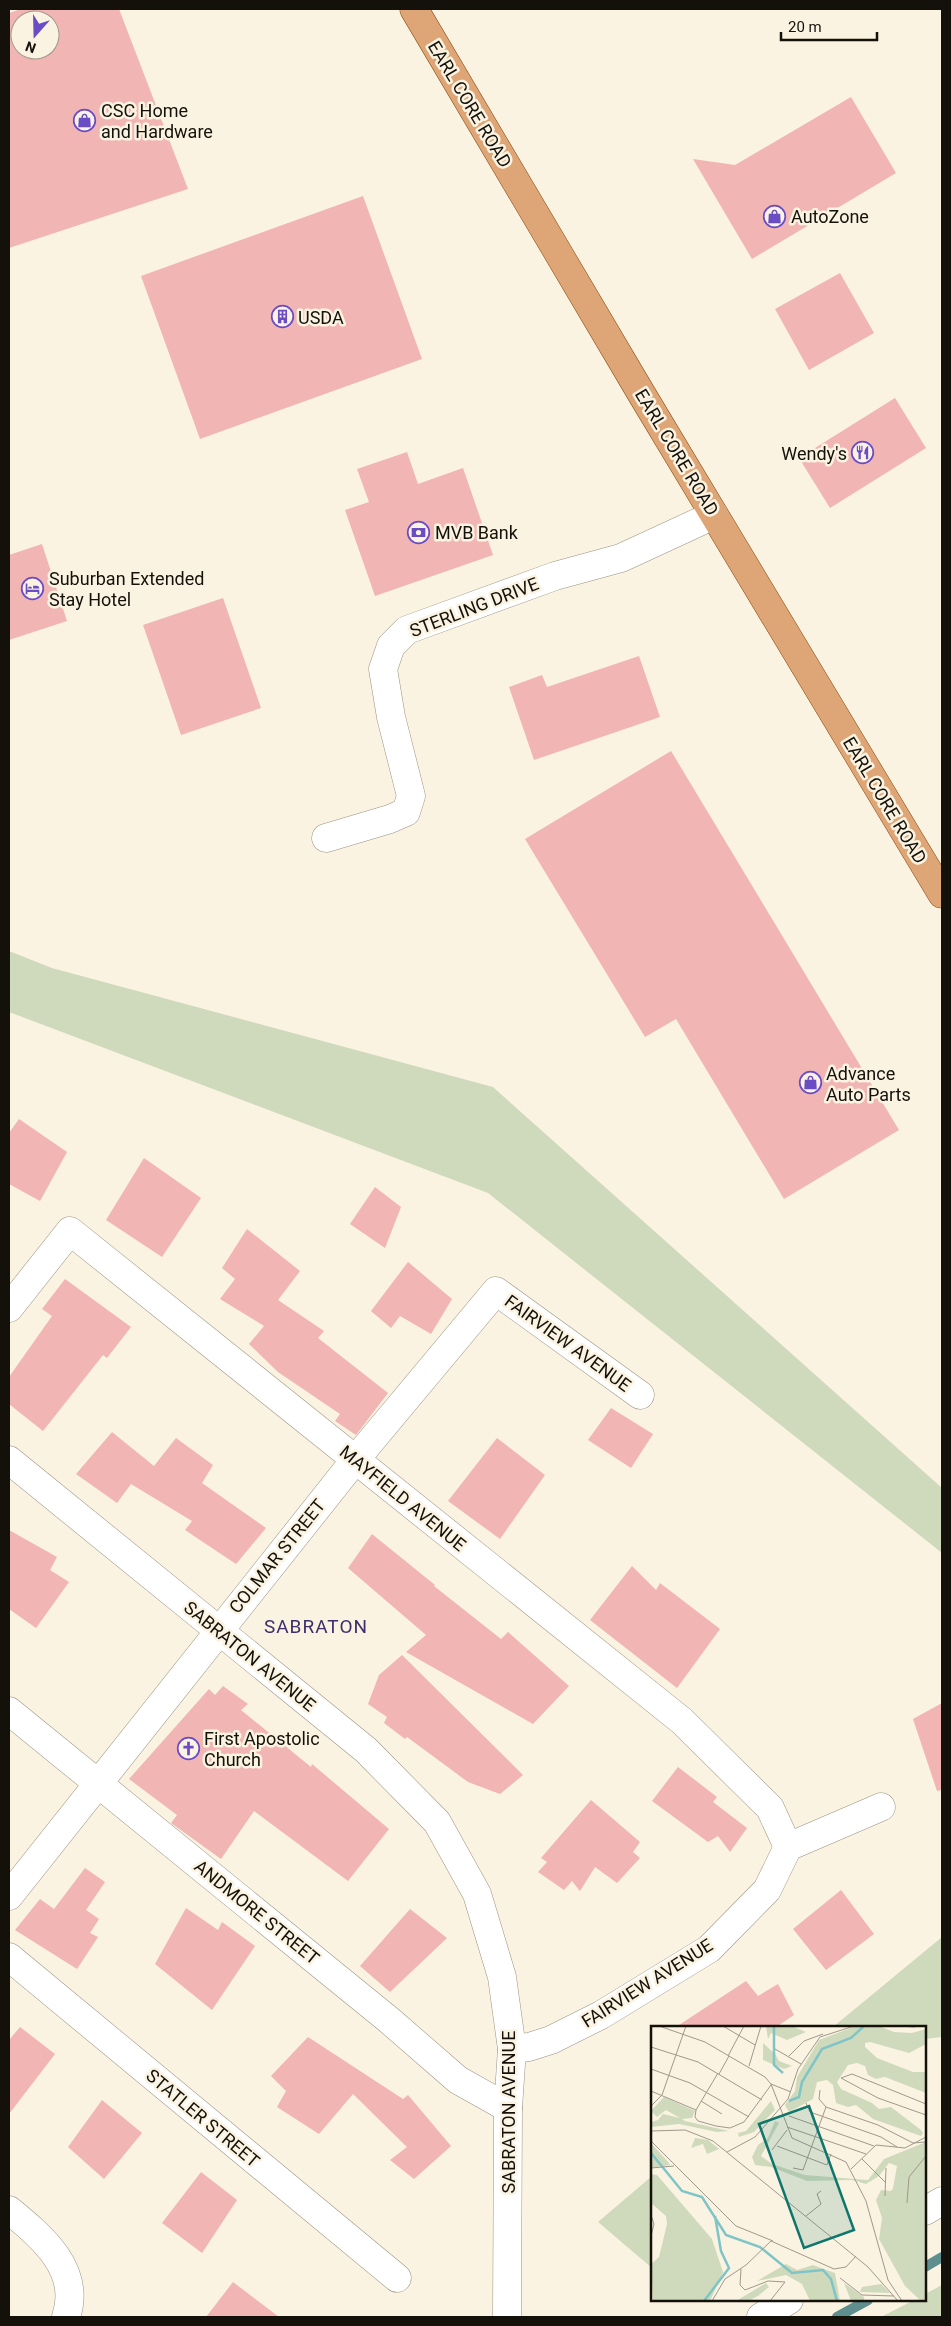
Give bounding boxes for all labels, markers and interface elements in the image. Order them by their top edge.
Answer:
north arrow [10,10,60,60]
scale bar [781,10,877,42]
text: 20 m [788,18,822,36]
street label: EARL CORE ROAD [424,37,516,171]
text: N [23,38,38,56]
place label: CSC Home and Hardware [101,100,213,142]
shop icon: CSC Home and Hardware [73,108,97,132]
shop icon: AutoZone [763,204,787,228]
place label: AutoZone [791,206,869,227]
building icon: USDA [270,305,294,329]
place label: USDA [298,307,344,328]
street label: EARL CORE ROAD [631,385,723,519]
restaurant icon: Wendy's [851,441,875,465]
place label: Wendy's [781,443,847,464]
bank icon: MVB Bank [407,520,431,544]
place label: MVB Bank [435,522,519,543]
place label: Suburban Extended Stay Hotel [49,568,204,610]
street label: STERLING DRIVE [407,573,541,641]
hotel icon: Suburban Extended Stay Hotel [21,576,45,600]
street label: EARL CORE ROAD [839,733,931,867]
place label: Advance Auto Parts [826,1063,911,1105]
shop icon: Advance Auto Parts [798,1071,822,1095]
street label: FAIRVIEW AVENUE [501,1290,635,1396]
street label: MAYFIELD AVENUE [336,1441,470,1555]
street label: COLMAR STREET [225,1494,330,1617]
street label: SABRATON AVENUE [180,1597,320,1715]
district label: SABRATON [264,1615,368,1638]
place label: First Apostolic Church [204,1728,320,1770]
church icon: First Apostolic Church [176,1736,200,1760]
street label: ANDMORE STREET [190,1855,324,1969]
street label: FAIRVIEW AVENUE [578,1934,716,2032]
inset map [651,2026,926,2301]
street label: SABRATON AVENUE [498,2031,519,2193]
street label: STATLER STREET [142,2064,264,2172]

